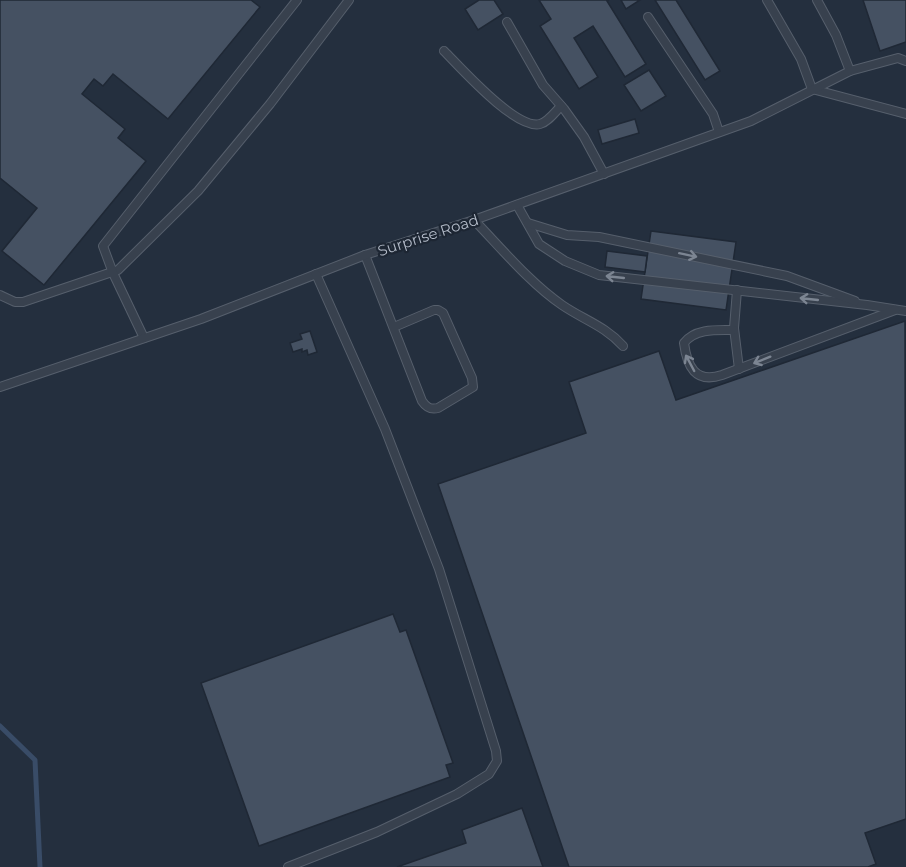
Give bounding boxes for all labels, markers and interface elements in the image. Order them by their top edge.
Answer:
street label: Surprise Road [375,210,481,260]
one-way arrow [677,250,697,261]
one-way arrow [606,271,626,282]
one-way arrow [800,293,819,304]
one-way arrow [684,354,696,372]
one-way arrow [753,355,772,366]

